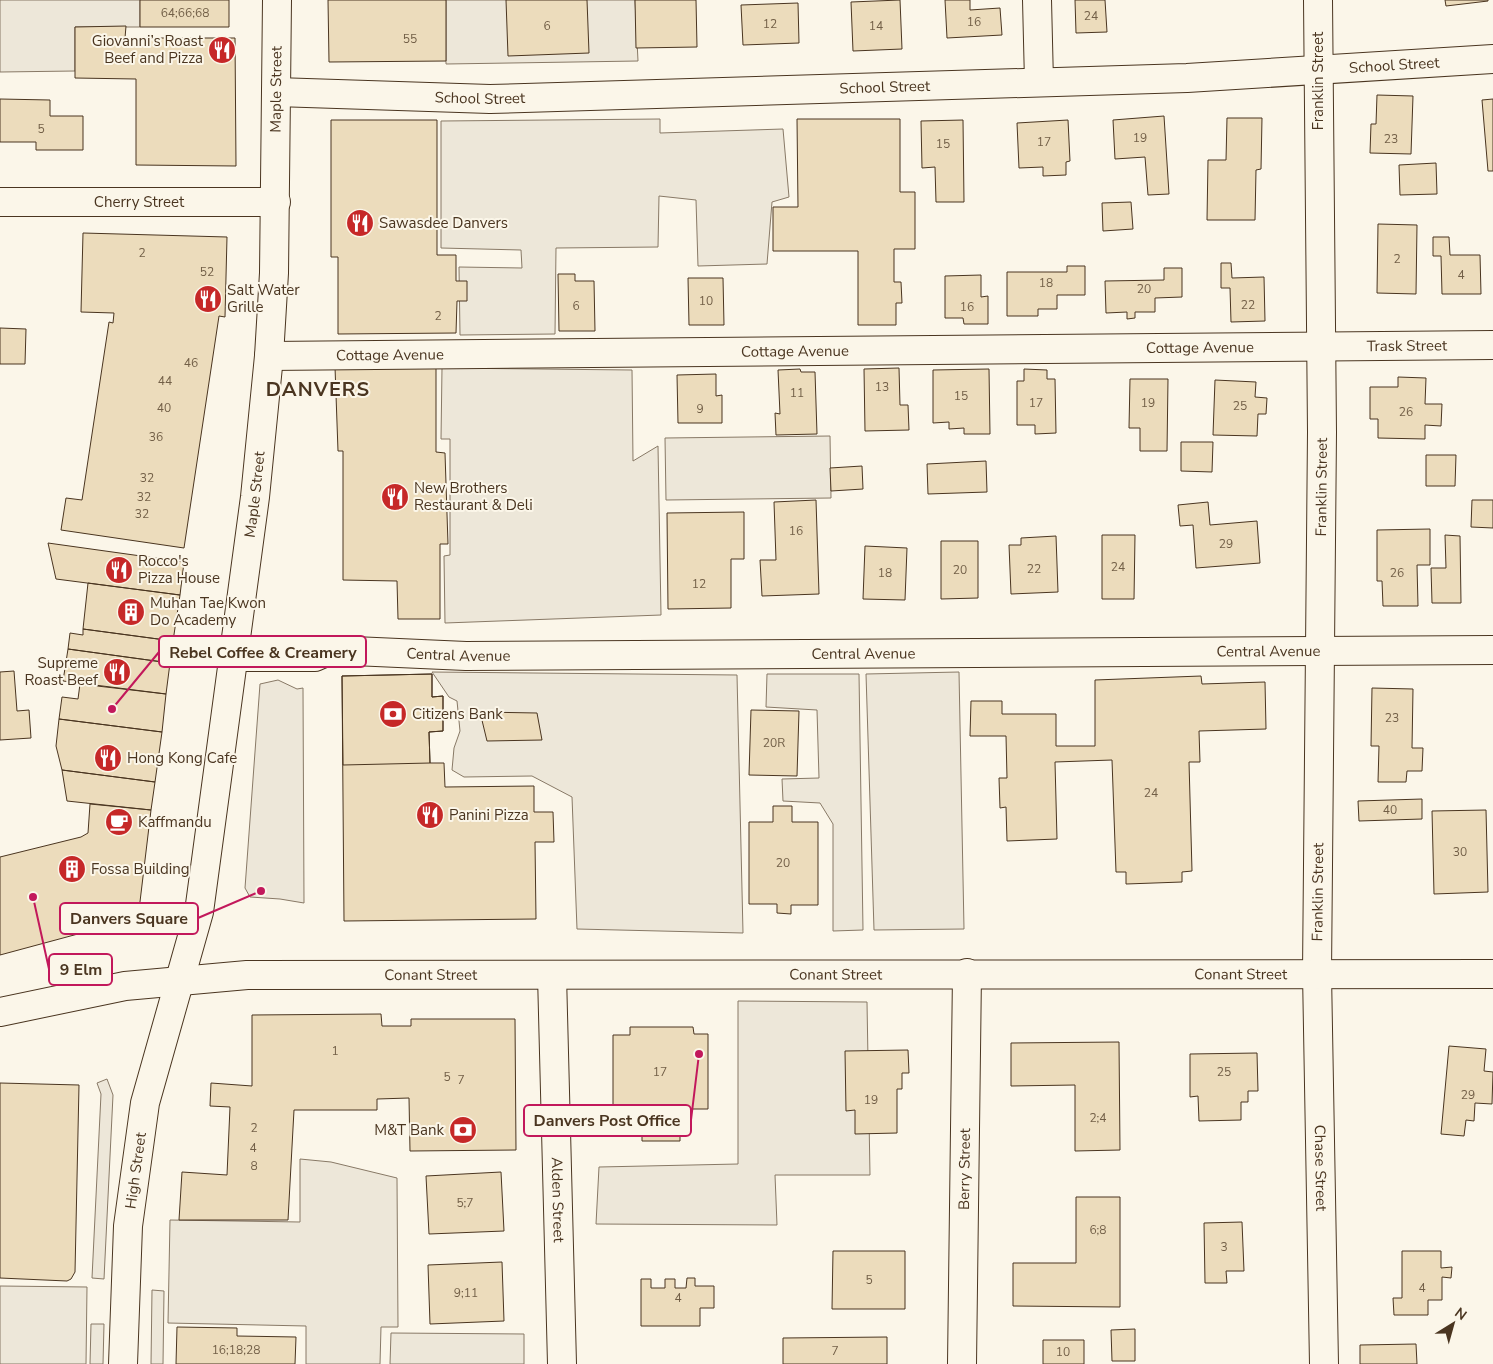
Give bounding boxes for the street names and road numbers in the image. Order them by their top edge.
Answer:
street label: Franklin Street [1308,31,1328,130]
street label: Maple Street [266,45,287,133]
street label: School Street [1348,52,1441,78]
street label: School Street [839,76,931,98]
street label: School Street [434,87,526,109]
street label: Cherry Street [94,192,185,212]
street label: Trask Street [1367,335,1448,356]
street label: Cottage Avenue [1146,337,1254,358]
street label: Cottage Avenue [741,341,849,362]
street label: Cottage Avenue [336,344,444,365]
street label: Franklin Street [1311,437,1332,536]
street label: Maple Street [240,450,270,539]
street label: Central Avenue [1216,641,1320,662]
street label: Central Avenue [406,643,510,666]
street label: Central Avenue [811,643,915,664]
street label: Franklin Street [1307,842,1328,941]
street label: Conant Street [789,964,883,985]
street label: Conant Street [1194,964,1288,984]
street label: Conant Street [384,965,478,985]
street label: Chase Street [1310,1124,1331,1212]
street label: Berry Street [954,1127,975,1210]
street label: High Street [120,1130,151,1210]
street label: Alden Street [547,1157,569,1244]

